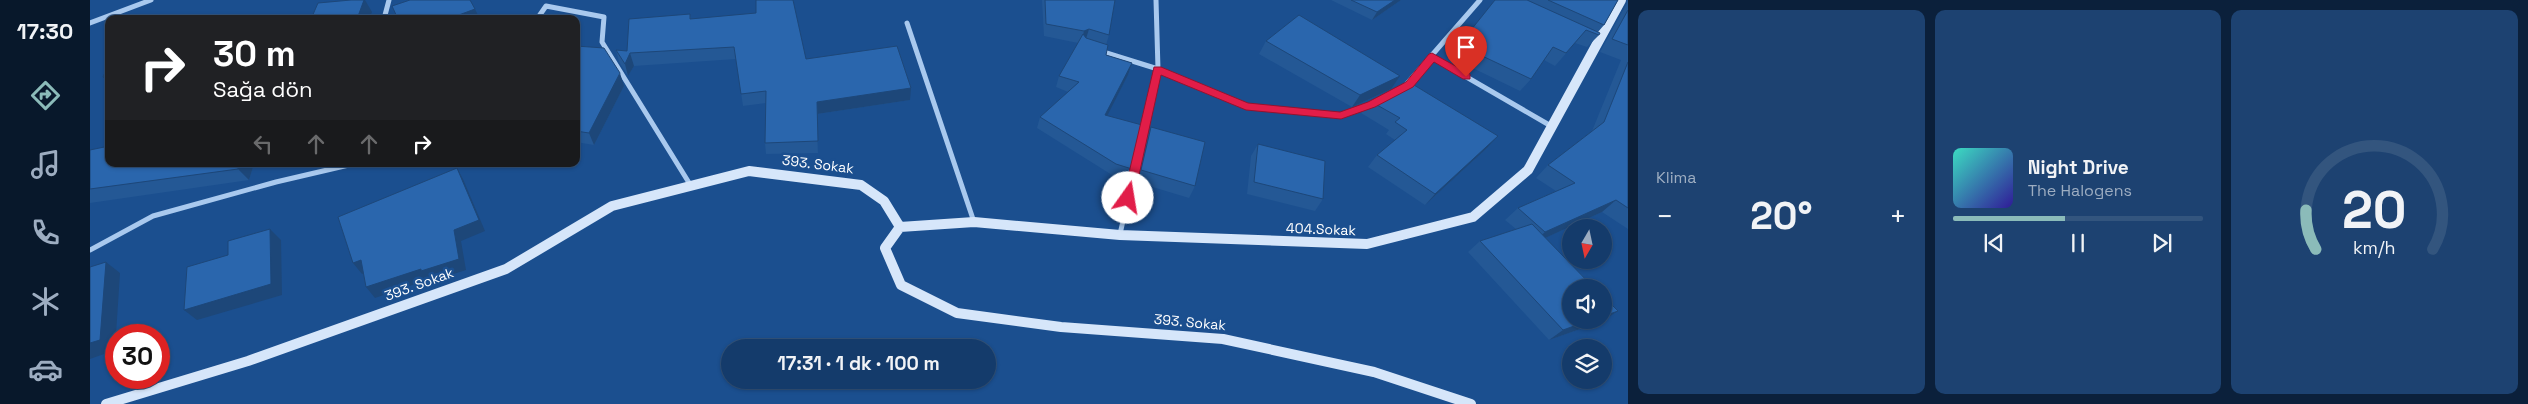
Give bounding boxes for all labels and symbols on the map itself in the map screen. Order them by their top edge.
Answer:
pin [1445,26,1487,77]
street label: 393. Sokak [781,151,855,177]
position arrow [1101,171,1153,223]
street label: 404.Sokak [1286,219,1357,239]
north arrow [1562,219,1612,269]
street label: 393. Sokak [382,263,457,305]
street label: 393. Sokak [1153,310,1227,334]
speed limit sign: 30 [105,324,170,389]

